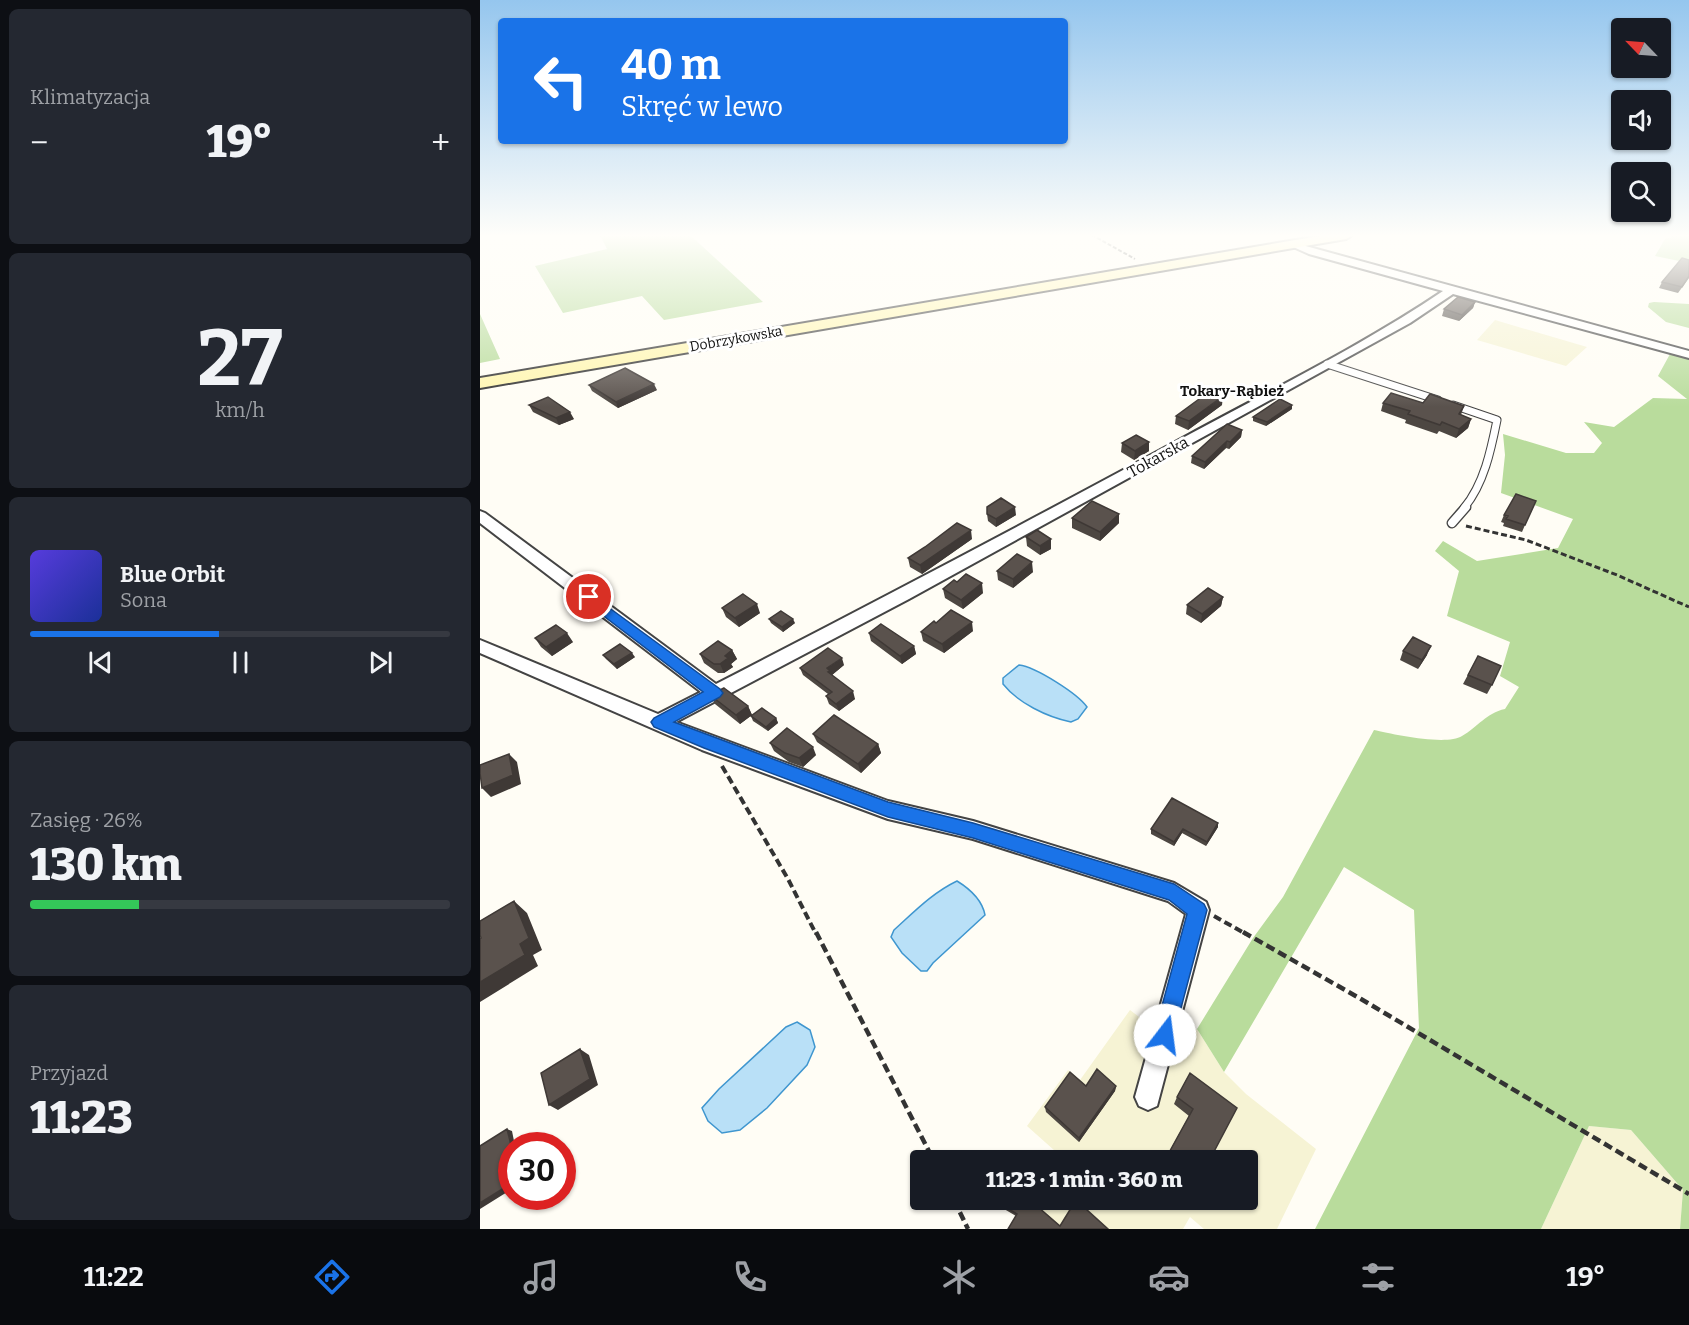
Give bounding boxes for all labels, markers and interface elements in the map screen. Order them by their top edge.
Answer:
north arrow [1611,18,1671,78]
map controls [1611,18,1671,222]
text: 40 m [621,40,721,90]
icon: left [522,42,600,120]
text: Klimatyzacja [30,85,150,109]
button: sound [1611,90,1671,150]
text: Skręć w lewo [621,91,783,123]
text: 19° [207,115,273,169]
text: − [30,123,48,163]
text: + [431,123,450,163]
button: search [1611,162,1671,222]
text: 27 [197,312,283,406]
street label: Dobrzykowska [688,322,784,356]
district label: Tokary-Rąbież [1180,382,1284,400]
text: km/h [215,398,265,422]
street label: Tokarska [1124,432,1192,482]
text: Blue Orbit [120,561,225,588]
pin [563,571,614,622]
icon: arrive [572,580,605,613]
text: Sona [120,588,167,612]
icon: previous [84,646,117,679]
icon: pause [224,646,257,679]
icon: next [364,646,397,679]
text: Zasięg · 26% [30,808,143,832]
text: 130 km [30,838,182,892]
position arrow [1133,1003,1197,1067]
text: Przyjazd [30,1061,108,1085]
text: 11:23 [30,1091,133,1145]
speed limit sign: 30 [498,1132,576,1210]
text: 11:23 · 1 min · 360 m [986,1166,1182,1193]
icon: directions [311,1256,353,1298]
icon: music [520,1256,562,1298]
icon: phone [729,1256,771,1298]
icon: climate [938,1256,980,1298]
icon: car [1148,1256,1190,1298]
icon: filters [1357,1256,1399,1298]
text: 11:22 [84,1261,144,1293]
text: 19° [1566,1261,1605,1293]

